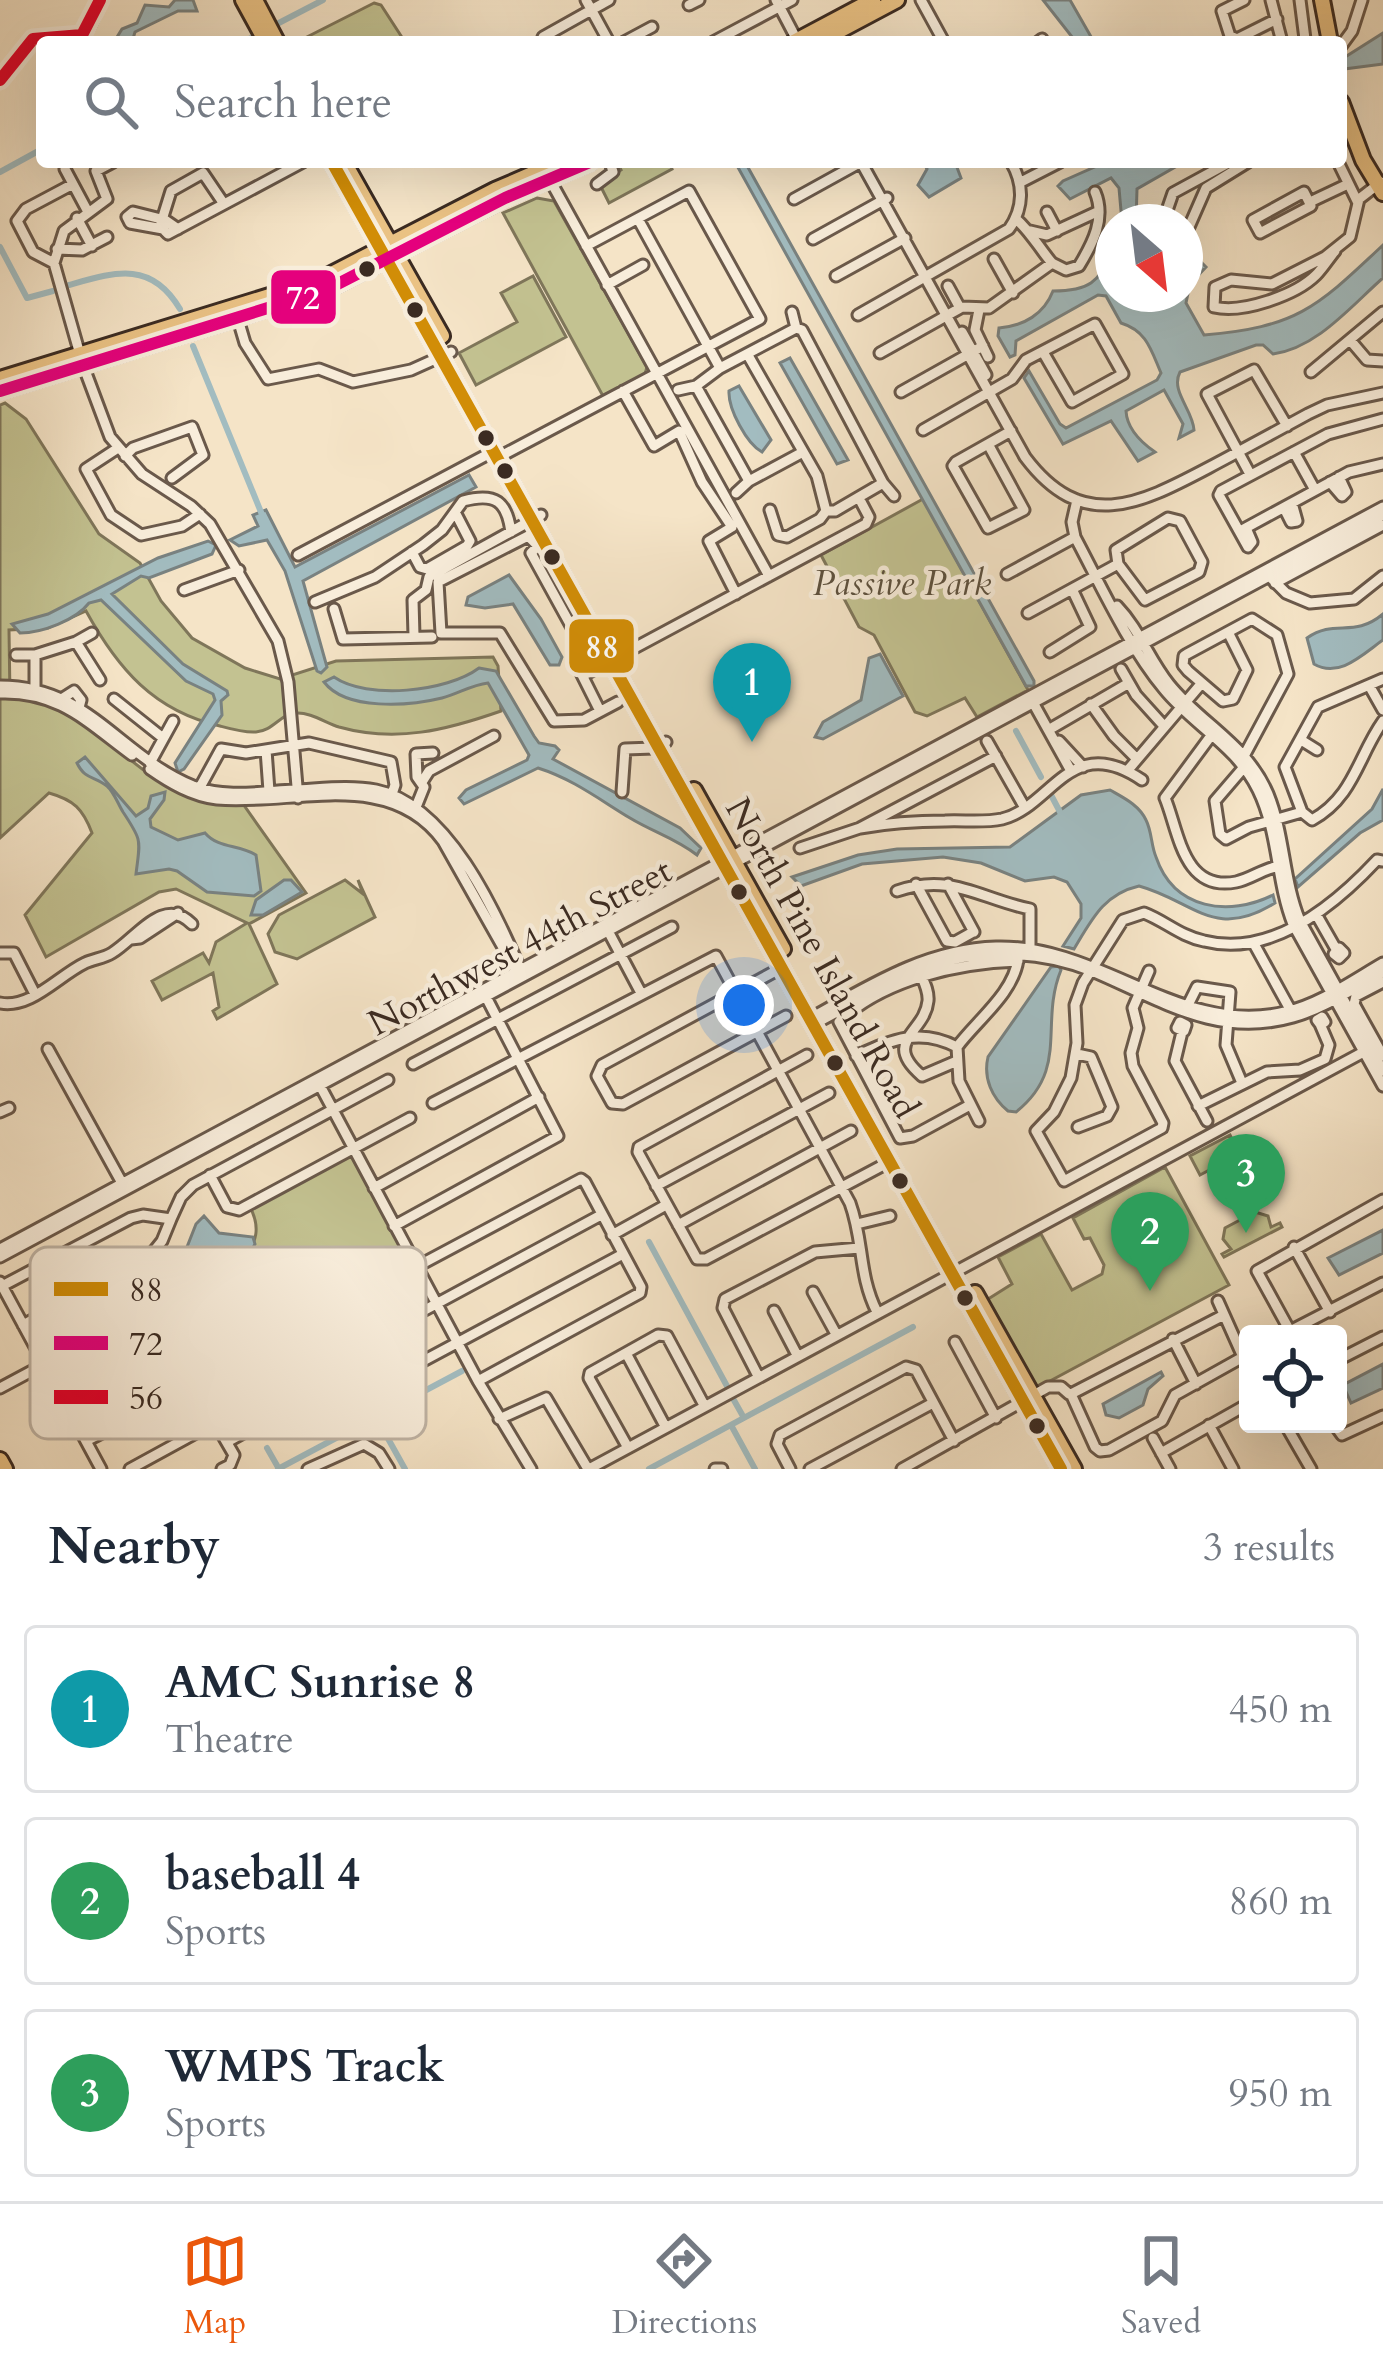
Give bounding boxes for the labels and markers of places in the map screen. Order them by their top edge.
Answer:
unlabelled marker [356,258,378,280]
unlabelled marker [404,299,426,321]
unlabelled marker [475,427,497,449]
unlabelled marker [494,460,516,482]
unlabelled marker [541,546,563,568]
pin: 1 [713,643,791,742]
unlabelled marker [728,881,750,903]
unlabelled marker [824,1052,846,1074]
pin: 3 [1207,1134,1285,1233]
unlabelled marker [889,1170,911,1192]
pin: 2 [1111,1192,1189,1291]
unlabelled marker [954,1287,976,1309]
unlabelled marker [1026,1415,1048,1437]

